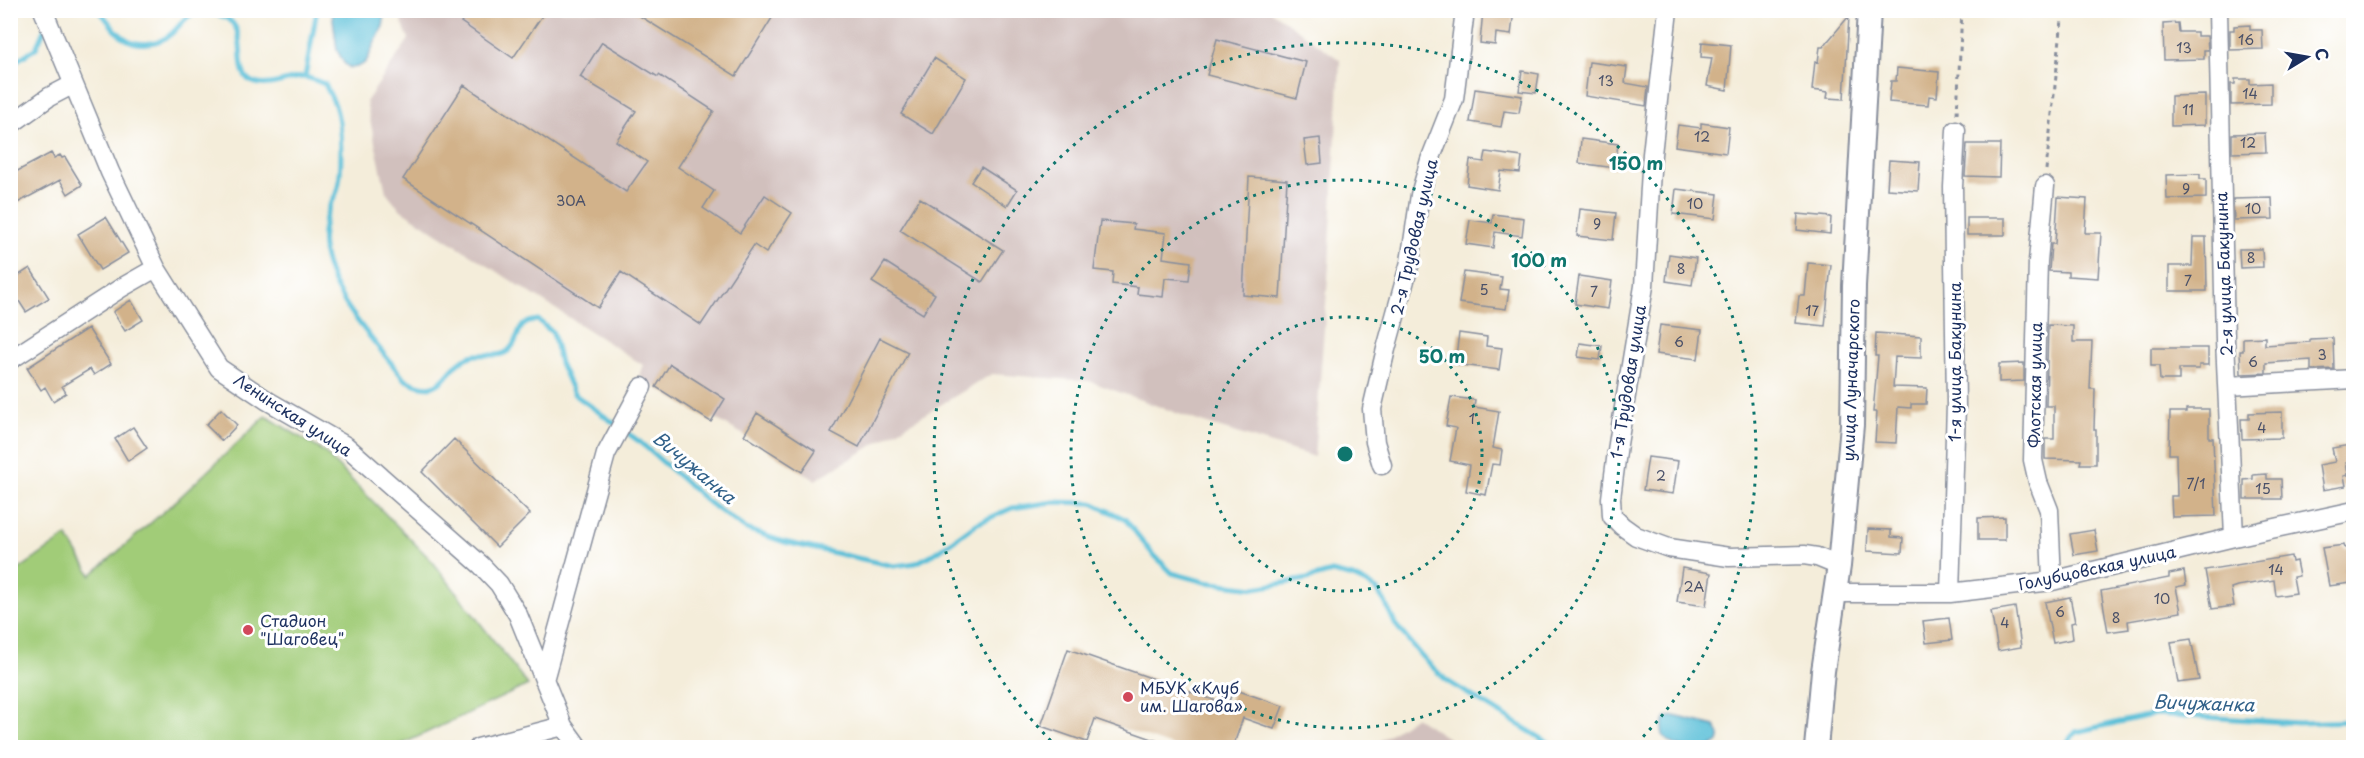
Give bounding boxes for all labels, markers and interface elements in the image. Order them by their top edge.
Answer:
north arrow [2277,27,2337,87]
house number: 16 [2238,29,2254,50]
house number: 13 [2176,37,2192,58]
text: С [2310,46,2336,62]
house number: 13 [1598,70,1614,91]
house number: 14 [2242,83,2258,104]
house number: 11 [2182,99,2194,120]
house number: 12 [1694,126,1710,147]
house number: 12 [2240,132,2256,153]
text: 150 m [1609,149,1663,176]
street label: 2-я Трудовая улица [1383,156,1443,317]
house number: 9 [2182,178,2190,199]
house number: 30А [556,190,586,211]
street label: 2-я улица Бакунина [2208,192,2238,356]
house number: 10 [1687,193,1703,214]
house number: 10 [2245,198,2261,219]
house number: 9 [1593,213,1601,234]
text: 100 m [1511,246,1567,273]
house number: 8 [2247,247,2255,268]
house number: 8 [1677,258,1685,279]
house number: 7 [2184,270,2192,291]
house number: 5 [1479,279,1489,300]
house number: 7 [1590,281,1598,302]
street label: 1-я улица Бакунина [1942,282,1966,442]
street label: улица Луначарского [1835,298,1865,462]
house number: 17 [1805,300,1819,321]
street label: 1-я Трудовая улица [1603,303,1651,461]
street label: Флотская улица [2021,322,2047,448]
house number: 6 [1674,331,1684,352]
text: 50 m [1419,342,1465,369]
house number: 3 [2317,344,2327,365]
house number: 6 [2248,351,2258,372]
street label: Ленинская улица [230,367,357,461]
house number: 1 [1469,408,1475,429]
house number: 4 [2257,417,2267,438]
water label: Вичужанка [648,424,743,510]
centre of rings [1335,444,1355,464]
house number: 2 [1656,465,1666,486]
house number: 7/1 [2186,473,2206,494]
house number: 15 [2255,478,2271,499]
street label: Голубцовская улица [2016,539,2178,595]
house number: 14 [2268,559,2284,580]
house number: 2А [1684,576,1705,597]
house number: 10 [2154,588,2170,609]
house number: 6 [2055,601,2065,622]
house number: 8 [2112,607,2120,628]
place label: Стадион "Шаговец" [260,608,344,650]
house number: 4 [2000,612,2010,633]
marker: Стадион "Шаговец" [241,623,255,637]
place label: МБУК «Клуб им. Шагова» [1140,675,1243,717]
water label: Вичужанка [2153,687,2256,718]
marker: МБУК «Клуб им. Шагова» [1121,690,1135,704]

